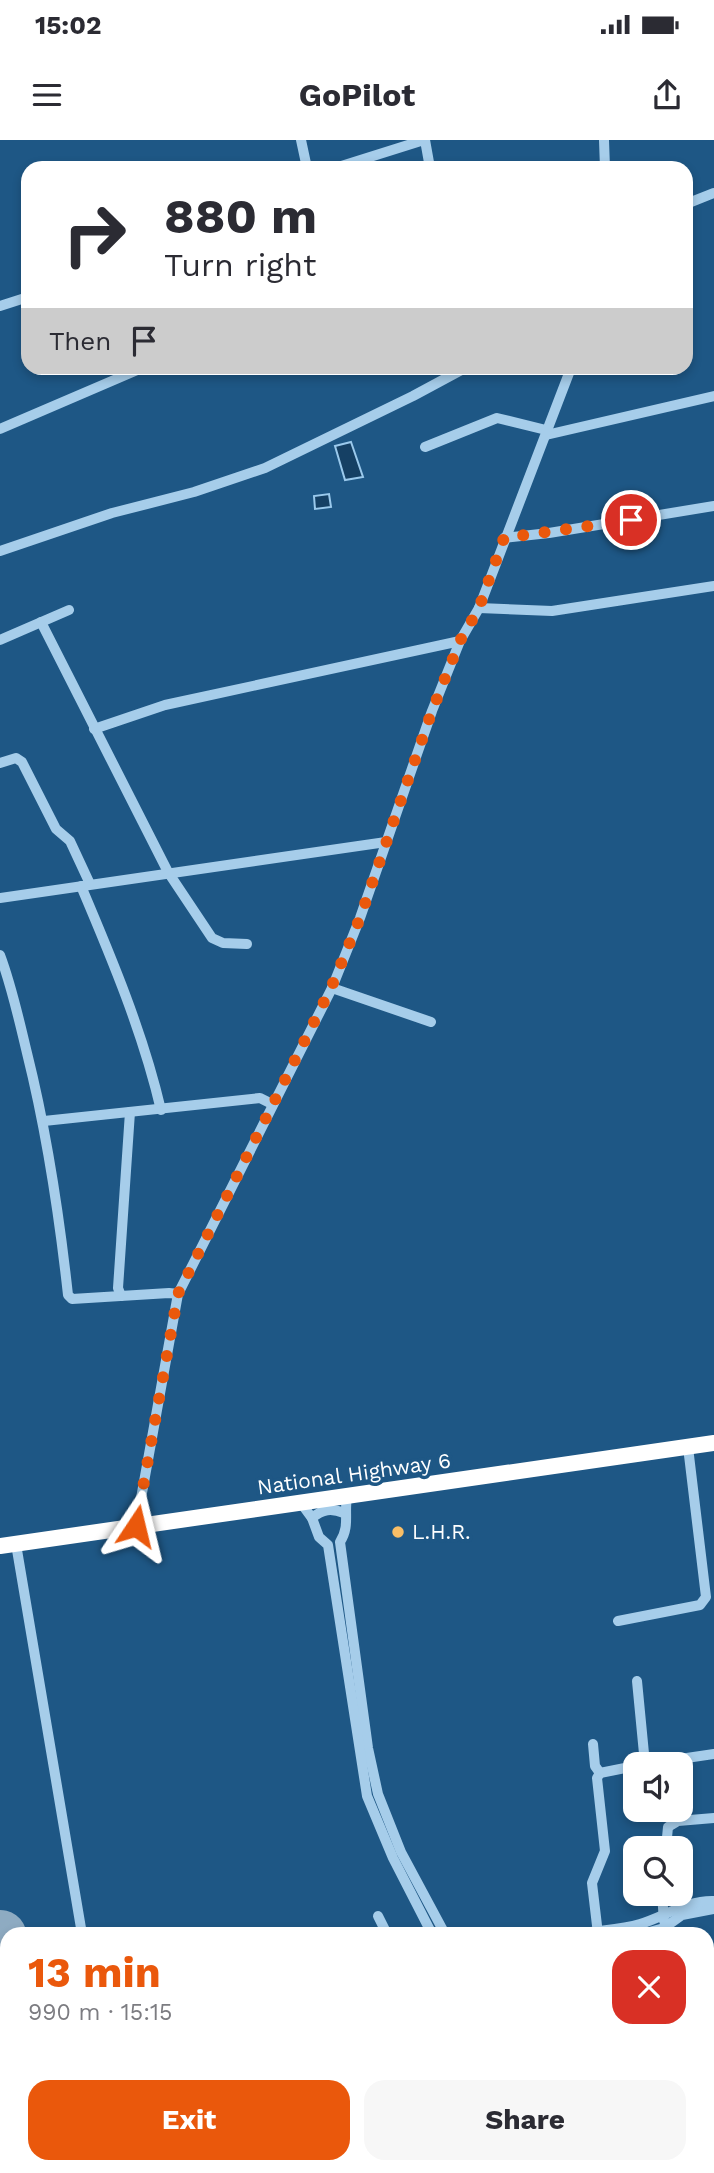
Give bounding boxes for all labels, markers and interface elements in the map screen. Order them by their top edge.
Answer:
text: 15:02 [35,10,101,40]
icon: menu [28,76,66,114]
text: GoPilot [299,76,415,114]
icon: share [648,76,686,114]
text: 880 m [164,187,317,245]
icon: right [49,189,140,280]
text: Turn right [164,246,316,284]
icon: arrive [125,322,163,360]
text: Then [49,326,111,356]
pin [601,490,661,550]
icon: arrive [612,501,650,539]
street label: National Highway 6 [255,1448,452,1499]
position arrow [99,1489,173,1563]
place label: L.H.R. [412,1519,471,1544]
marker: L.H.R. [390,1524,406,1540]
map controls [623,1752,693,1906]
button: sound [623,1752,693,1822]
button: search [623,1836,693,1906]
text: 13 min [28,1948,161,1997]
button: close [612,1950,686,2024]
text: 990 m · 15:15 [28,1999,172,2026]
button: Exit [28,2080,350,2160]
button: Share [364,2080,686,2160]

